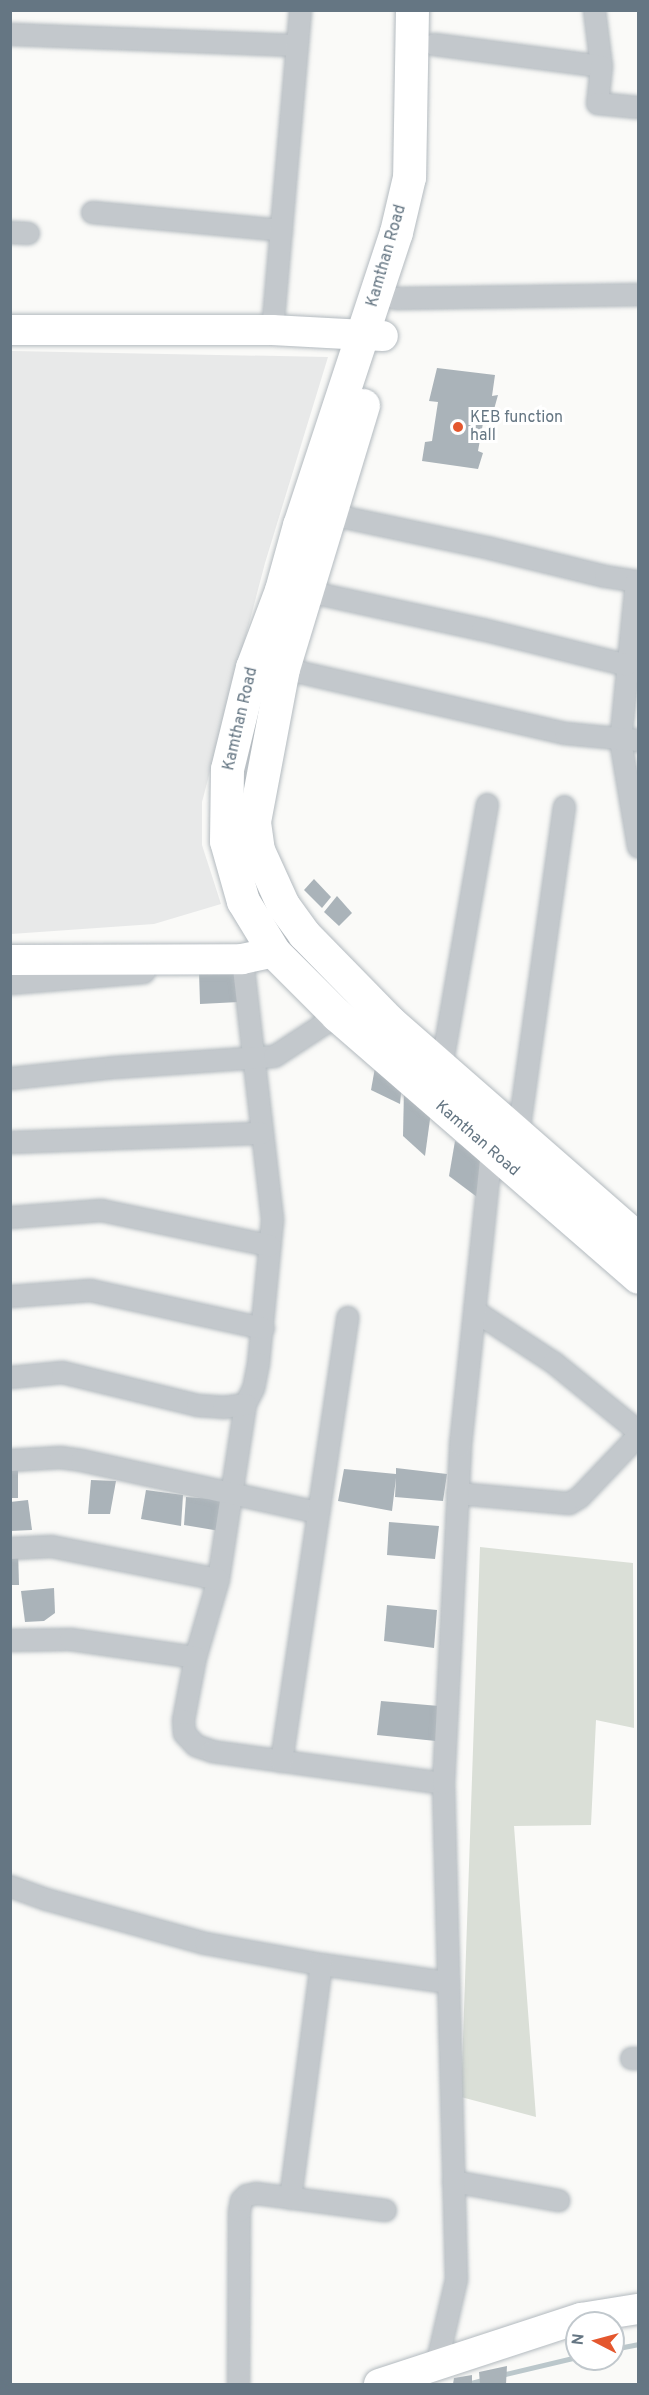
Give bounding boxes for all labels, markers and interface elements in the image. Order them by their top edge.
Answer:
street label: Kamthan Road [363,203,411,309]
place label: KEB function hall [470,408,563,446]
marker: KEB function hall [451,420,465,434]
street label: Kamthan Road [220,665,262,773]
street label: Kamthan Road [431,1097,523,1181]
north arrow [565,2311,625,2371]
text: N [569,2333,590,2346]

